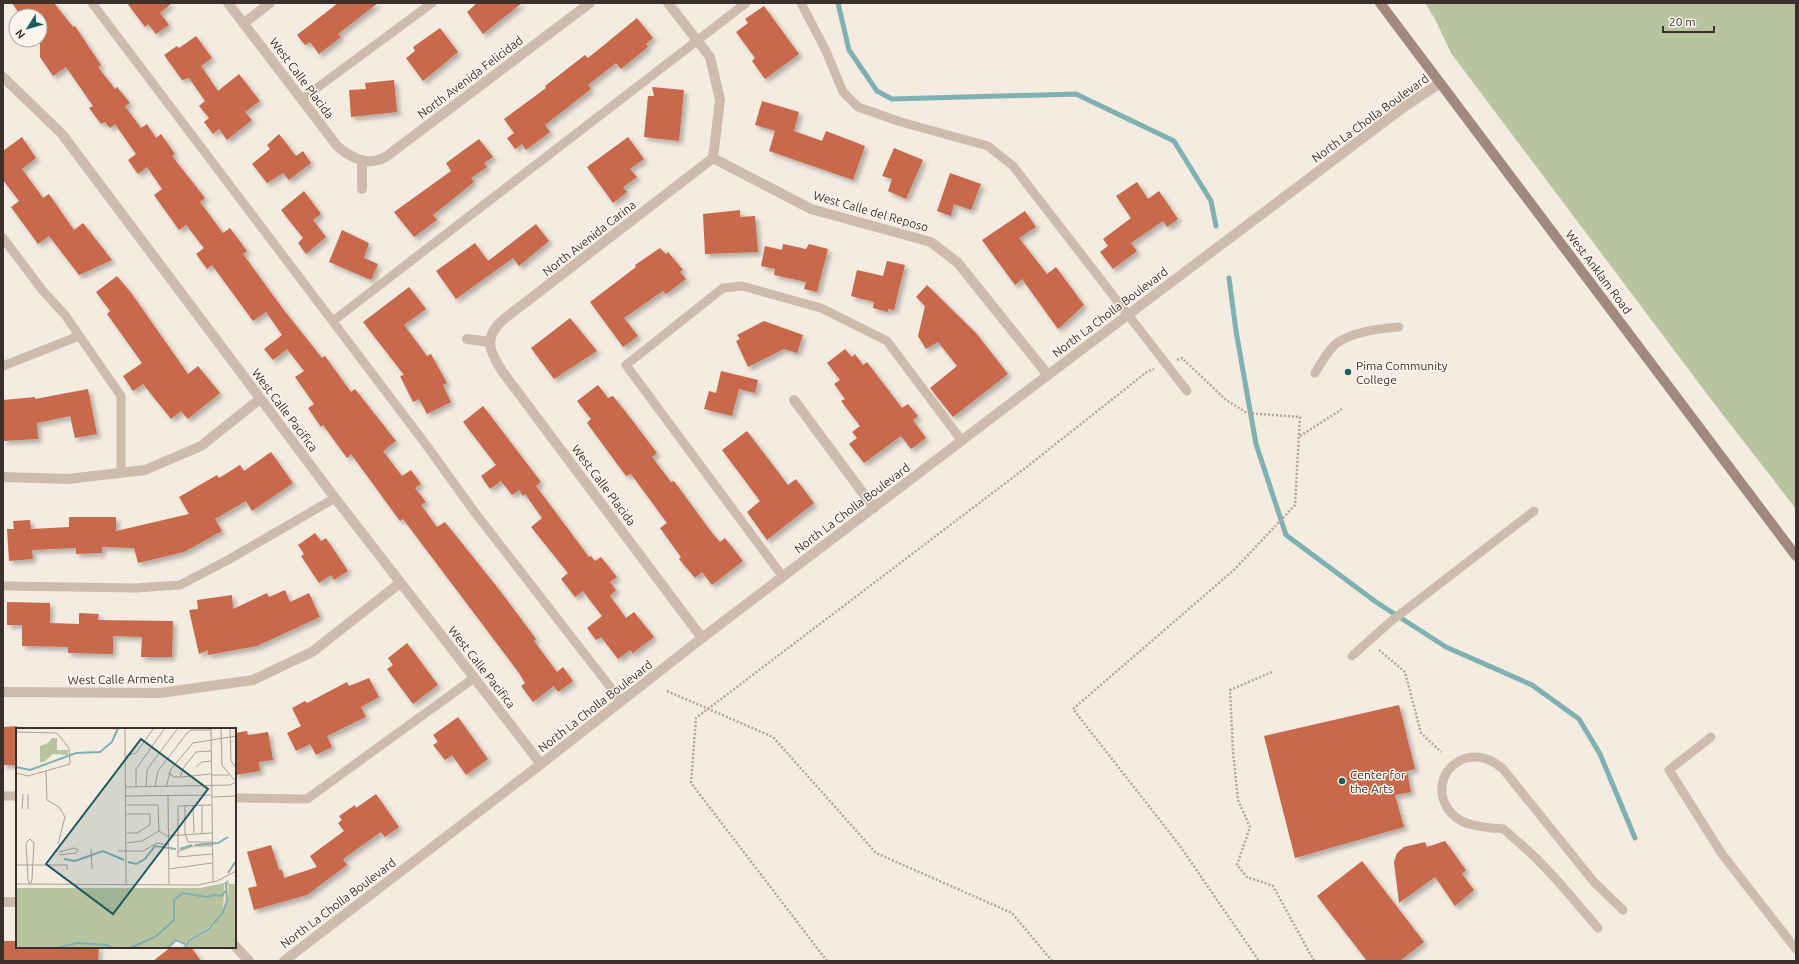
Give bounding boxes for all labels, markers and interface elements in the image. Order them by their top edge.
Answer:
north arrow [8,8,48,48]
scale bar [1663,8,1714,34]
text: 20 m [1669,15,1696,28]
text: N [13,27,27,41]
street label: North Avenida Felicidad [415,33,525,121]
street label: West Calle Placida [267,35,337,121]
street label: North La Cholla Boulevard [1309,71,1431,165]
street label: West Calle del Reposo [812,188,930,234]
street label: North Avenida Carina [540,198,638,278]
street label: West Anklam Road [1563,228,1635,316]
street label: North La Cholla Boulevard [1050,264,1170,360]
place label: Pima Community College [1356,359,1448,386]
street label: West Calle Pacifica [250,366,320,454]
marker: Pima Community College [1343,367,1353,377]
street label: West Calle Placida [569,442,639,528]
street label: North La Cholla Boulevard [792,460,912,556]
street label: West Calle Pacifica [446,623,518,711]
street label: North La Cholla Boulevard [536,658,654,754]
street label: West Calle Armenta [68,672,174,686]
inset map [16,728,236,948]
place label: Center for the Arts [1350,768,1406,795]
marker: Center for the Arts [1337,776,1347,786]
street label: North La Cholla Boulevard [278,855,398,951]

